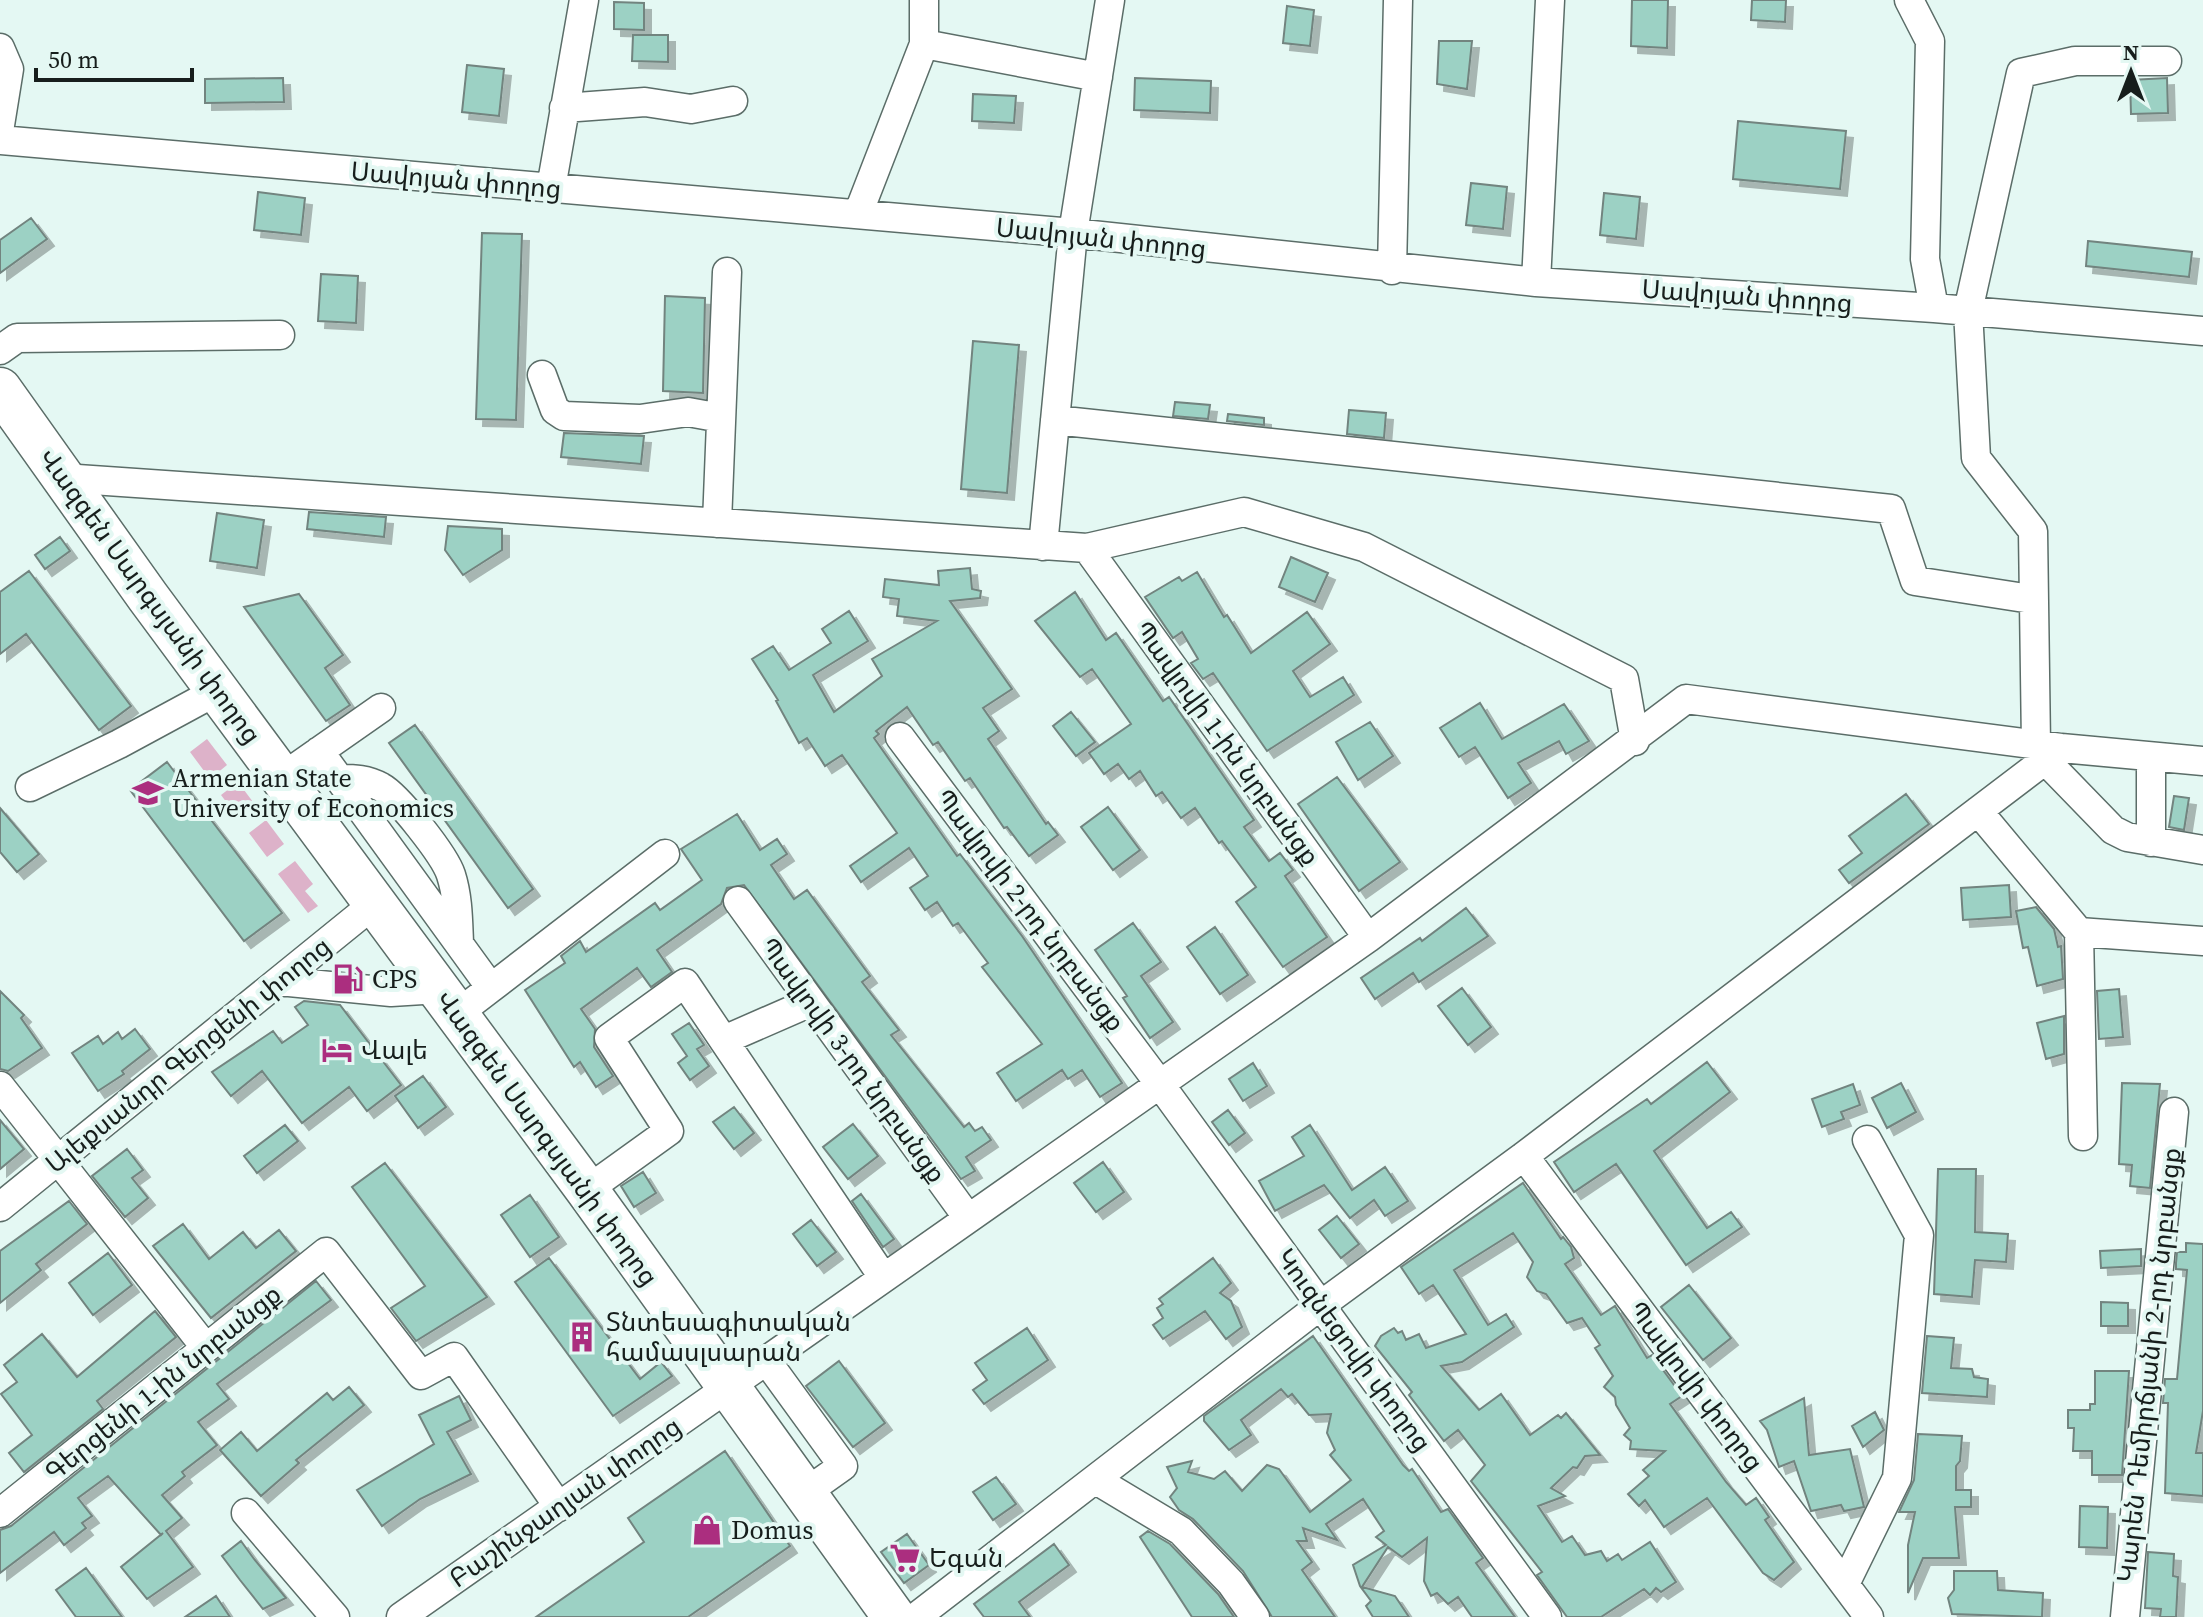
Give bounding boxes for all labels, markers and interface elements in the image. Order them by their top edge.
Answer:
scale bar [36,32,192,82]
north arrow [2091,32,2171,112]
text: N [2123,37,2139,67]
text: 50 m [48,43,99,76]
street label: Սավոյան փողոց [349,153,563,207]
street label: Սավոյան փողոց [994,209,1208,267]
street label: Սավոյան փողոց [1640,271,1854,321]
street label: Վազգեն Սարգսյանի փողոց [30,441,270,751]
street label: Պավլովի 1-ին նրբանցք [1126,613,1328,873]
place label: Armenian State University of Economics [172,760,454,826]
school or university icon: Armenian State University of Economics [131,776,165,810]
street label: Պավլովի 2-րդ նրբանցք [927,781,1133,1039]
street label: Ալեքսանդր Գերցենի փողոց [38,929,338,1181]
street label: Պավլովի 3-րդ նրբանցք [752,930,954,1190]
place label: CPS [372,961,417,997]
fuel station icon: CPS [331,962,365,996]
street label: Վազգեն Սարգսյանի փողոց [427,983,667,1293]
place label: Վալե [361,1032,428,1068]
hotel icon: Վալե [320,1033,354,1067]
street label: Կարեն Դեմիրճյանի 2-րդ նրբանցք [2108,1146,2190,1584]
street label: Կուզնեցովի փողոց [1268,1241,1440,1459]
street label: Գերցենի 1-ին նրբանցք [37,1276,289,1490]
street label: Պավլովի փողոց [1620,1293,1772,1479]
place label: Տնտեսագիտական համասլսարան [606,1304,851,1370]
building icon: Տնտեսագիտական համասլսարան [565,1320,599,1354]
street label: Բաշինջաղյան փողոց [442,1408,688,1596]
place label: Domus [731,1512,813,1548]
shop icon: Domus [690,1513,724,1547]
place label: Եգան [929,1540,1003,1576]
supermarket icon: Եգան [888,1541,922,1575]

